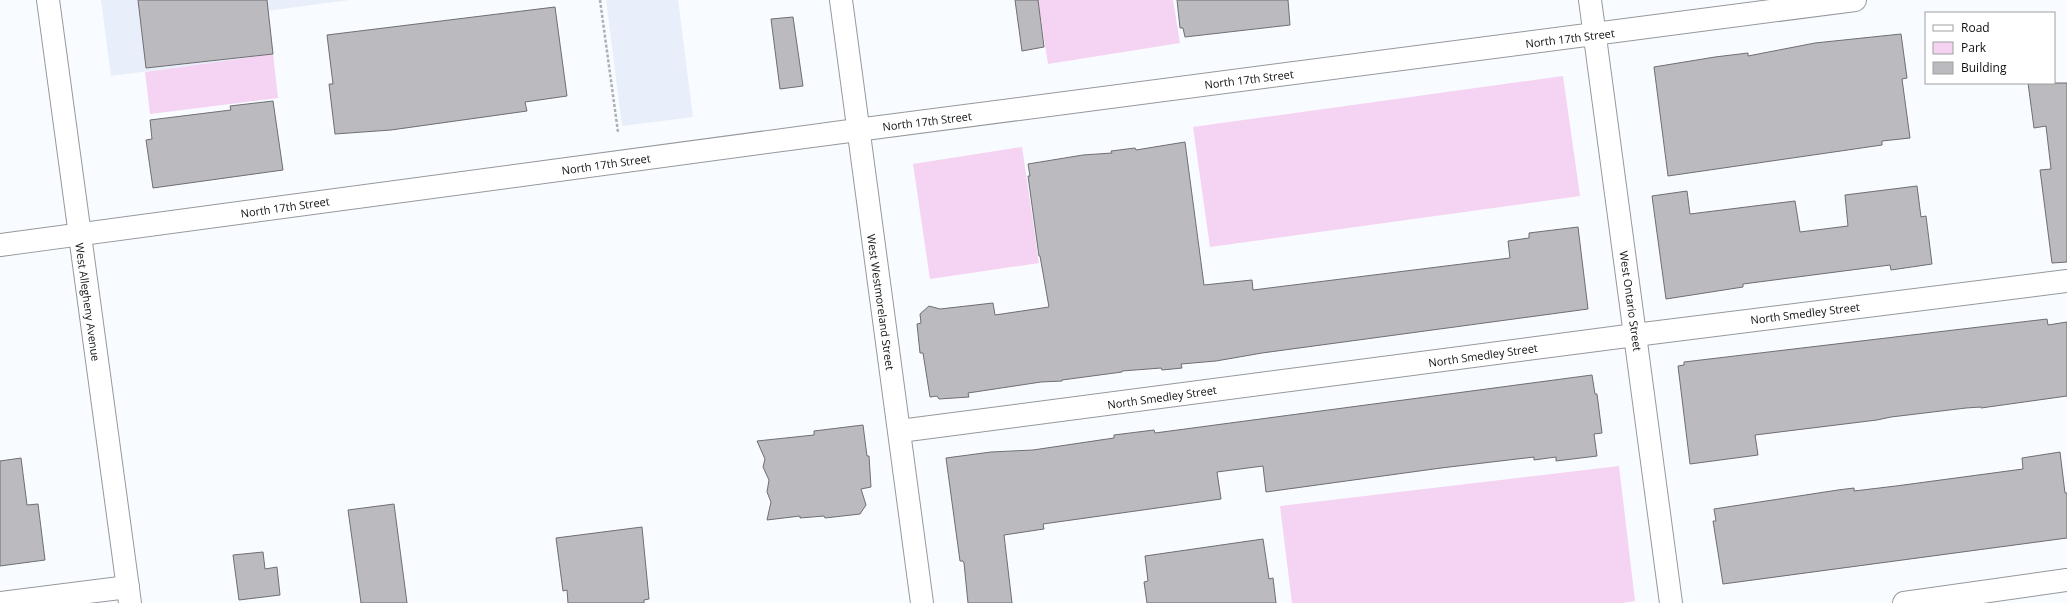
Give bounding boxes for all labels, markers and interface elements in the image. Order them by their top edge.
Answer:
legend [1925,12,2055,84]
text: Road [1961,19,1990,36]
street label: North 17th Street [1525,25,1616,51]
text: Park [1961,39,1987,56]
text: Building [1961,59,2007,76]
street label: North 17th Street [1204,66,1295,92]
street label: North 17th Street [882,108,973,134]
street label: North 17th Street [561,150,652,178]
street label: North 17th Street [240,193,331,221]
street label: West Westmoreland Street [864,233,898,371]
street label: West Allegheny Avenue [72,242,104,362]
street label: West Ontario Street [1617,250,1645,352]
street label: North Smedley Street [1749,299,1861,327]
street label: North Smedley Street [1427,340,1539,370]
street label: North Smedley Street [1106,382,1218,412]

